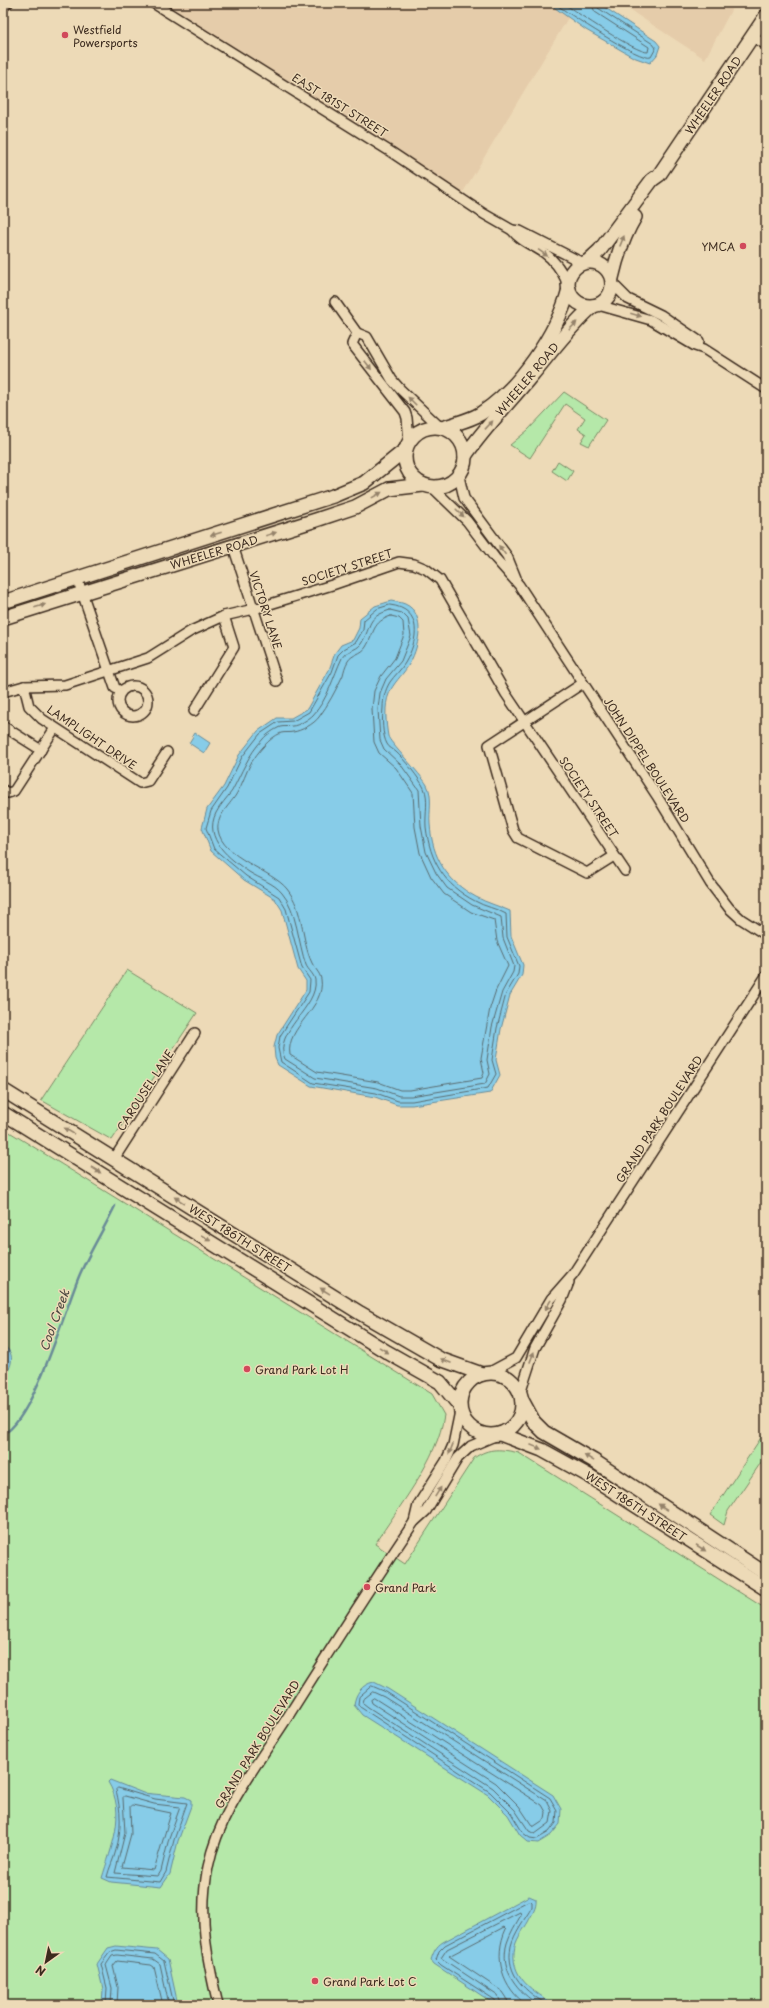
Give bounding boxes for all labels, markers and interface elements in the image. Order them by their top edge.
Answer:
place label: Westfield Powersports [73,21,138,51]
marker: Westfield Powersports [60,30,70,40]
street label: WHEELER ROAD [681,53,745,137]
street label: EAST 181ST STREET [289,69,392,142]
one-way arrow [620,234,626,246]
place label: YMCA [701,238,735,255]
marker: YMCA [738,241,748,251]
one-way arrow [538,249,549,257]
one-way arrow [630,312,642,318]
one-way arrow [568,321,578,331]
street label: WHEELER ROAD [491,339,563,419]
one-way arrow [364,360,373,371]
one-way arrow [407,396,417,406]
one-way arrow [484,420,494,430]
one-way arrow [371,492,383,499]
one-way arrow [455,508,465,518]
street label: WHEELER ROAD [168,531,260,573]
one-way arrow [209,531,221,537]
one-way arrow [265,531,277,537]
street label: SOCIETY STREET [299,544,395,590]
one-way arrow [498,545,506,555]
street label: VICTORY LANE [245,569,287,651]
one-way arrow [34,603,46,609]
street label: JOHN DIPPEL BOULEVARD [600,694,694,826]
street label: LAMPLIGHT DRIVE [44,701,140,773]
street label: SOCIETY STREET [555,753,623,841]
street label: CAROUSEL LANE [112,1046,178,1134]
street label: GRAND PARK BOULEVARD [611,1052,707,1186]
one-way arrow [64,1127,74,1135]
one-way arrow [91,1166,101,1174]
one-way arrow [173,1196,185,1203]
street label: WEST 186TH STREET [186,1200,295,1277]
one-way arrow [200,1235,212,1242]
water label: Cool Creek [35,1286,74,1353]
one-way arrow [320,1287,330,1295]
one-way arrow [545,1299,552,1310]
one-way arrow [379,1347,390,1354]
one-way arrow [530,1350,536,1362]
one-way arrow [439,1357,451,1363]
place label: Grand Park Lot H [255,1361,348,1378]
marker: Grand Park Lot H [242,1364,252,1374]
one-way arrow [447,1443,453,1455]
one-way arrow [531,1445,543,1451]
one-way arrow [583,1455,595,1462]
street label: WEST 186TH STREET [582,1467,690,1545]
one-way arrow [434,1486,441,1498]
one-way arrow [658,1503,668,1511]
one-way arrow [696,1544,706,1552]
place label: Grand Park [375,1579,437,1596]
marker: Grand Park [362,1582,372,1592]
street label: GRAND PARK BOULEVARD [210,1676,304,1812]
north arrow [26,1942,66,1982]
text: N [32,1961,49,1980]
place label: Grand Park Lot C [323,1973,416,1990]
marker: Grand Park Lot C [310,1976,320,1986]

